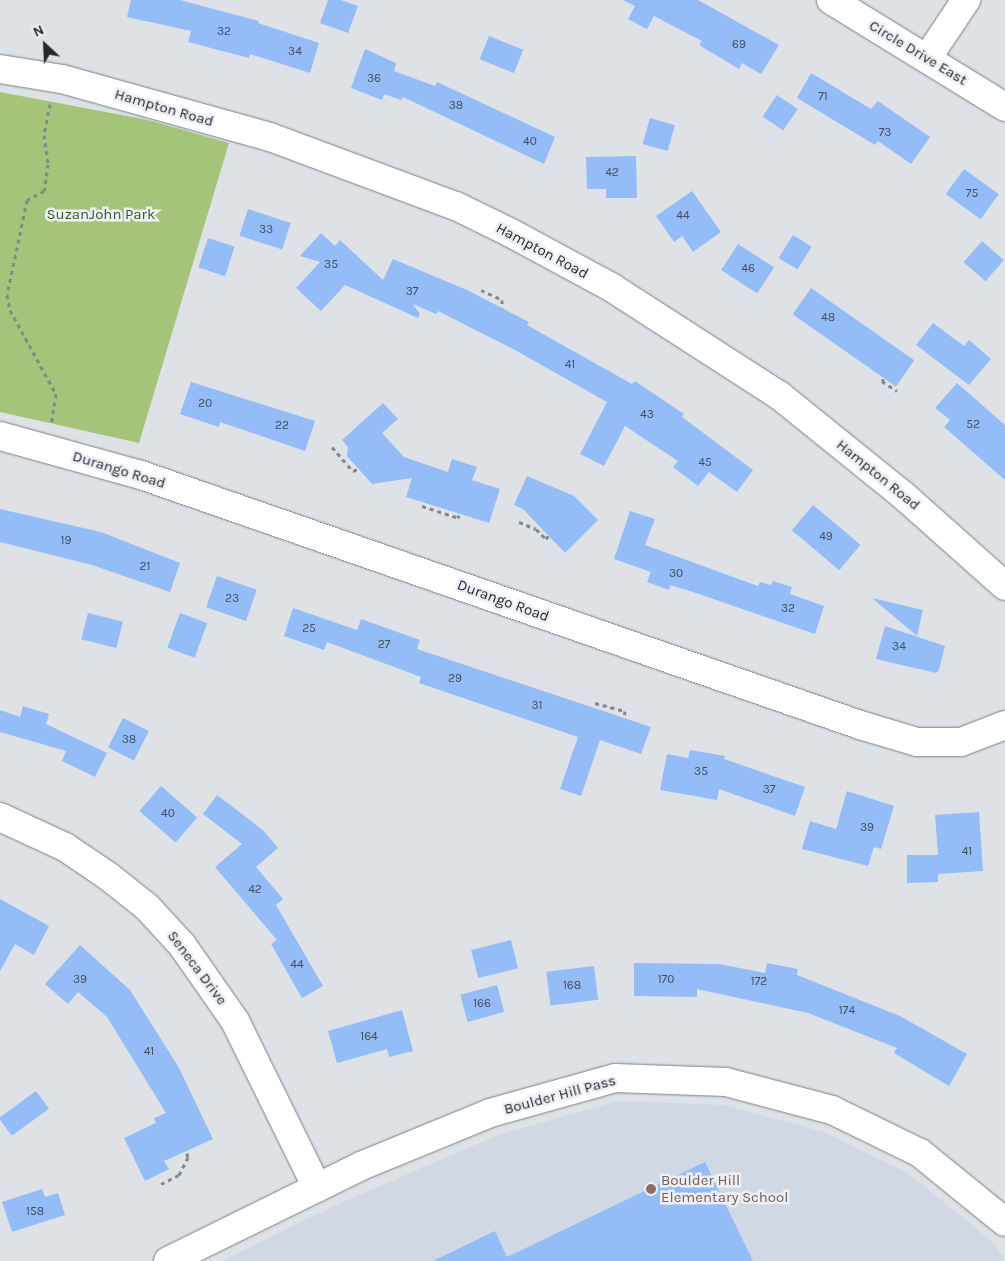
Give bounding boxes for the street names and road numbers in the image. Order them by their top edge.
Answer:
street label: Circle Drive East [866,17,970,89]
street label: Hampton Road [112,85,216,131]
street label: Hampton Road [493,219,591,283]
street label: Hampton Road [833,436,923,514]
street label: Durango Road [70,447,168,493]
street label: Durango Road [455,576,551,626]
street label: Seneca Drive [163,927,231,1009]
street label: Boulder Hill Pass [502,1071,618,1119]

